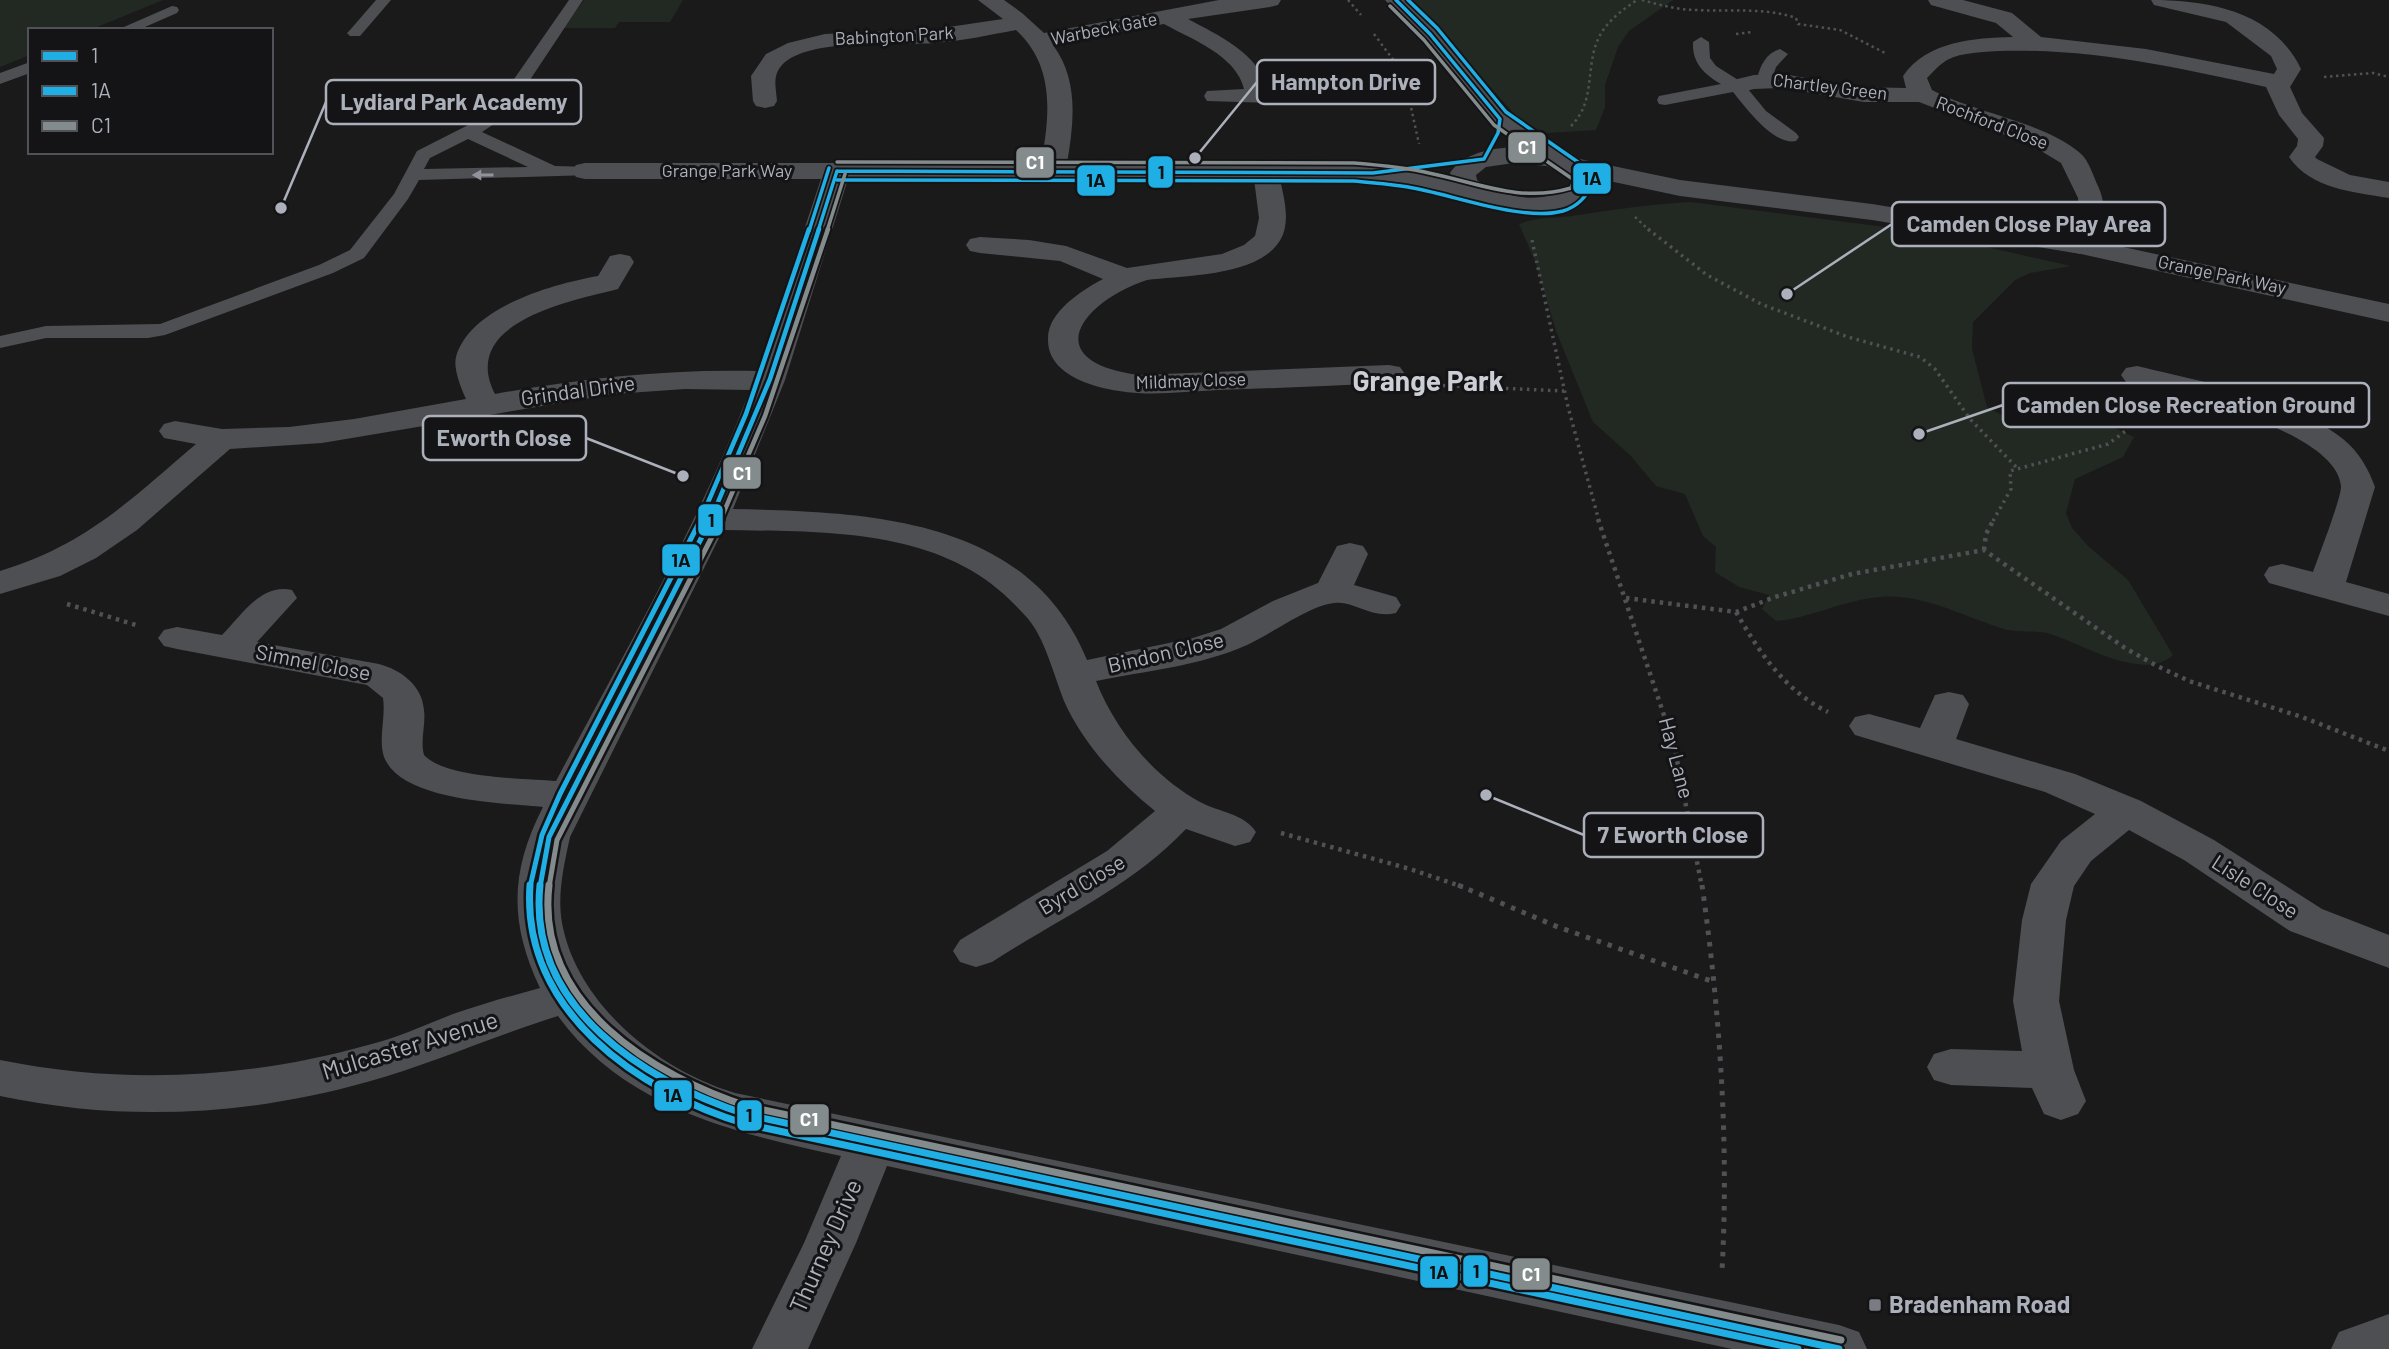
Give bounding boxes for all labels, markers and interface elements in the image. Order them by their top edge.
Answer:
street label: Warbeck Gate [1049,7,1159,49]
street label: Babington Park [834,21,954,49]
legend [28,28,273,154]
text: 1 [91,42,98,67]
callout: Hampton Drive [1257,60,1435,104]
text: Hampton Drive [1271,67,1421,95]
street label: Chartley Green [1772,68,1889,104]
text: 1A [91,77,111,102]
callout: Lydiard Park Academy [326,80,581,124]
text: Lydiard Park Academy [340,87,568,115]
street label: Rochford Close [1933,91,2051,154]
text: C1 [91,112,111,137]
line badge: C1 [1507,131,1547,164]
text: C1 [1518,135,1536,158]
line badge: C1 [1015,146,1055,179]
text: C1 [1026,150,1044,173]
line badge: 1 [1147,155,1174,189]
street label: Grange Park Way [662,159,792,181]
text: 1 [1158,160,1164,183]
line badge: 1A [1572,162,1612,195]
line badge: 1A [1076,164,1116,197]
text: 1A [1582,166,1602,189]
text: 1A [1086,168,1106,191]
one-way arrow [472,169,494,181]
callout: Camden Close Play Area [1892,202,2165,246]
text: Camden Close Play Area [1907,209,2151,237]
street label: Grange Park Way [2156,250,2288,298]
district label: Grange Park [1352,363,1504,397]
street label: Mildmay Close [1135,367,1247,393]
street label: Grindal Drive [519,369,637,410]
callout: Camden Close Recreation Ground [2003,383,2369,427]
text: Camden Close Recreation Ground [2017,390,2355,418]
callout: Eworth Close [423,416,586,460]
text: Eworth Close [437,423,571,451]
line badge: C1 [722,456,762,490]
text: C1 [733,461,751,484]
line badge: 1 [697,503,724,537]
text: 1 [708,508,714,531]
line badge: 1A [661,543,701,577]
text: 1A [671,548,691,571]
street label: Bindon Close [1105,626,1226,677]
street label: Simnel Close [254,638,373,685]
street label: Hay Lane [1655,714,1700,801]
callout: 7 Eworth Close [1584,813,1763,857]
text: 7 Eworth Close [1598,820,1748,848]
street label: Byrd Close [1034,848,1129,919]
street label: Lisle Close [2208,849,2304,923]
street label: Mulcaster Avenue [318,1004,501,1085]
line badge: 1A [653,1079,693,1112]
text: 1A [663,1083,683,1106]
line badge: 1 [736,1099,763,1132]
text: 1 [746,1103,752,1126]
line badge: C1 [789,1103,830,1136]
text: C1 [800,1107,818,1130]
street label: Thurney Drive [782,1174,867,1317]
line badge: 1 [1462,1254,1489,1288]
line badge: 1A [1419,1255,1459,1289]
line badge: C1 [1511,1257,1551,1291]
text: 1 [1473,1259,1479,1282]
text: 1A [1429,1260,1449,1283]
text: C1 [1522,1262,1540,1285]
place label: Bradenham Road [1889,1289,2070,1318]
marker: Bradenham Road [1867,1297,1883,1313]

